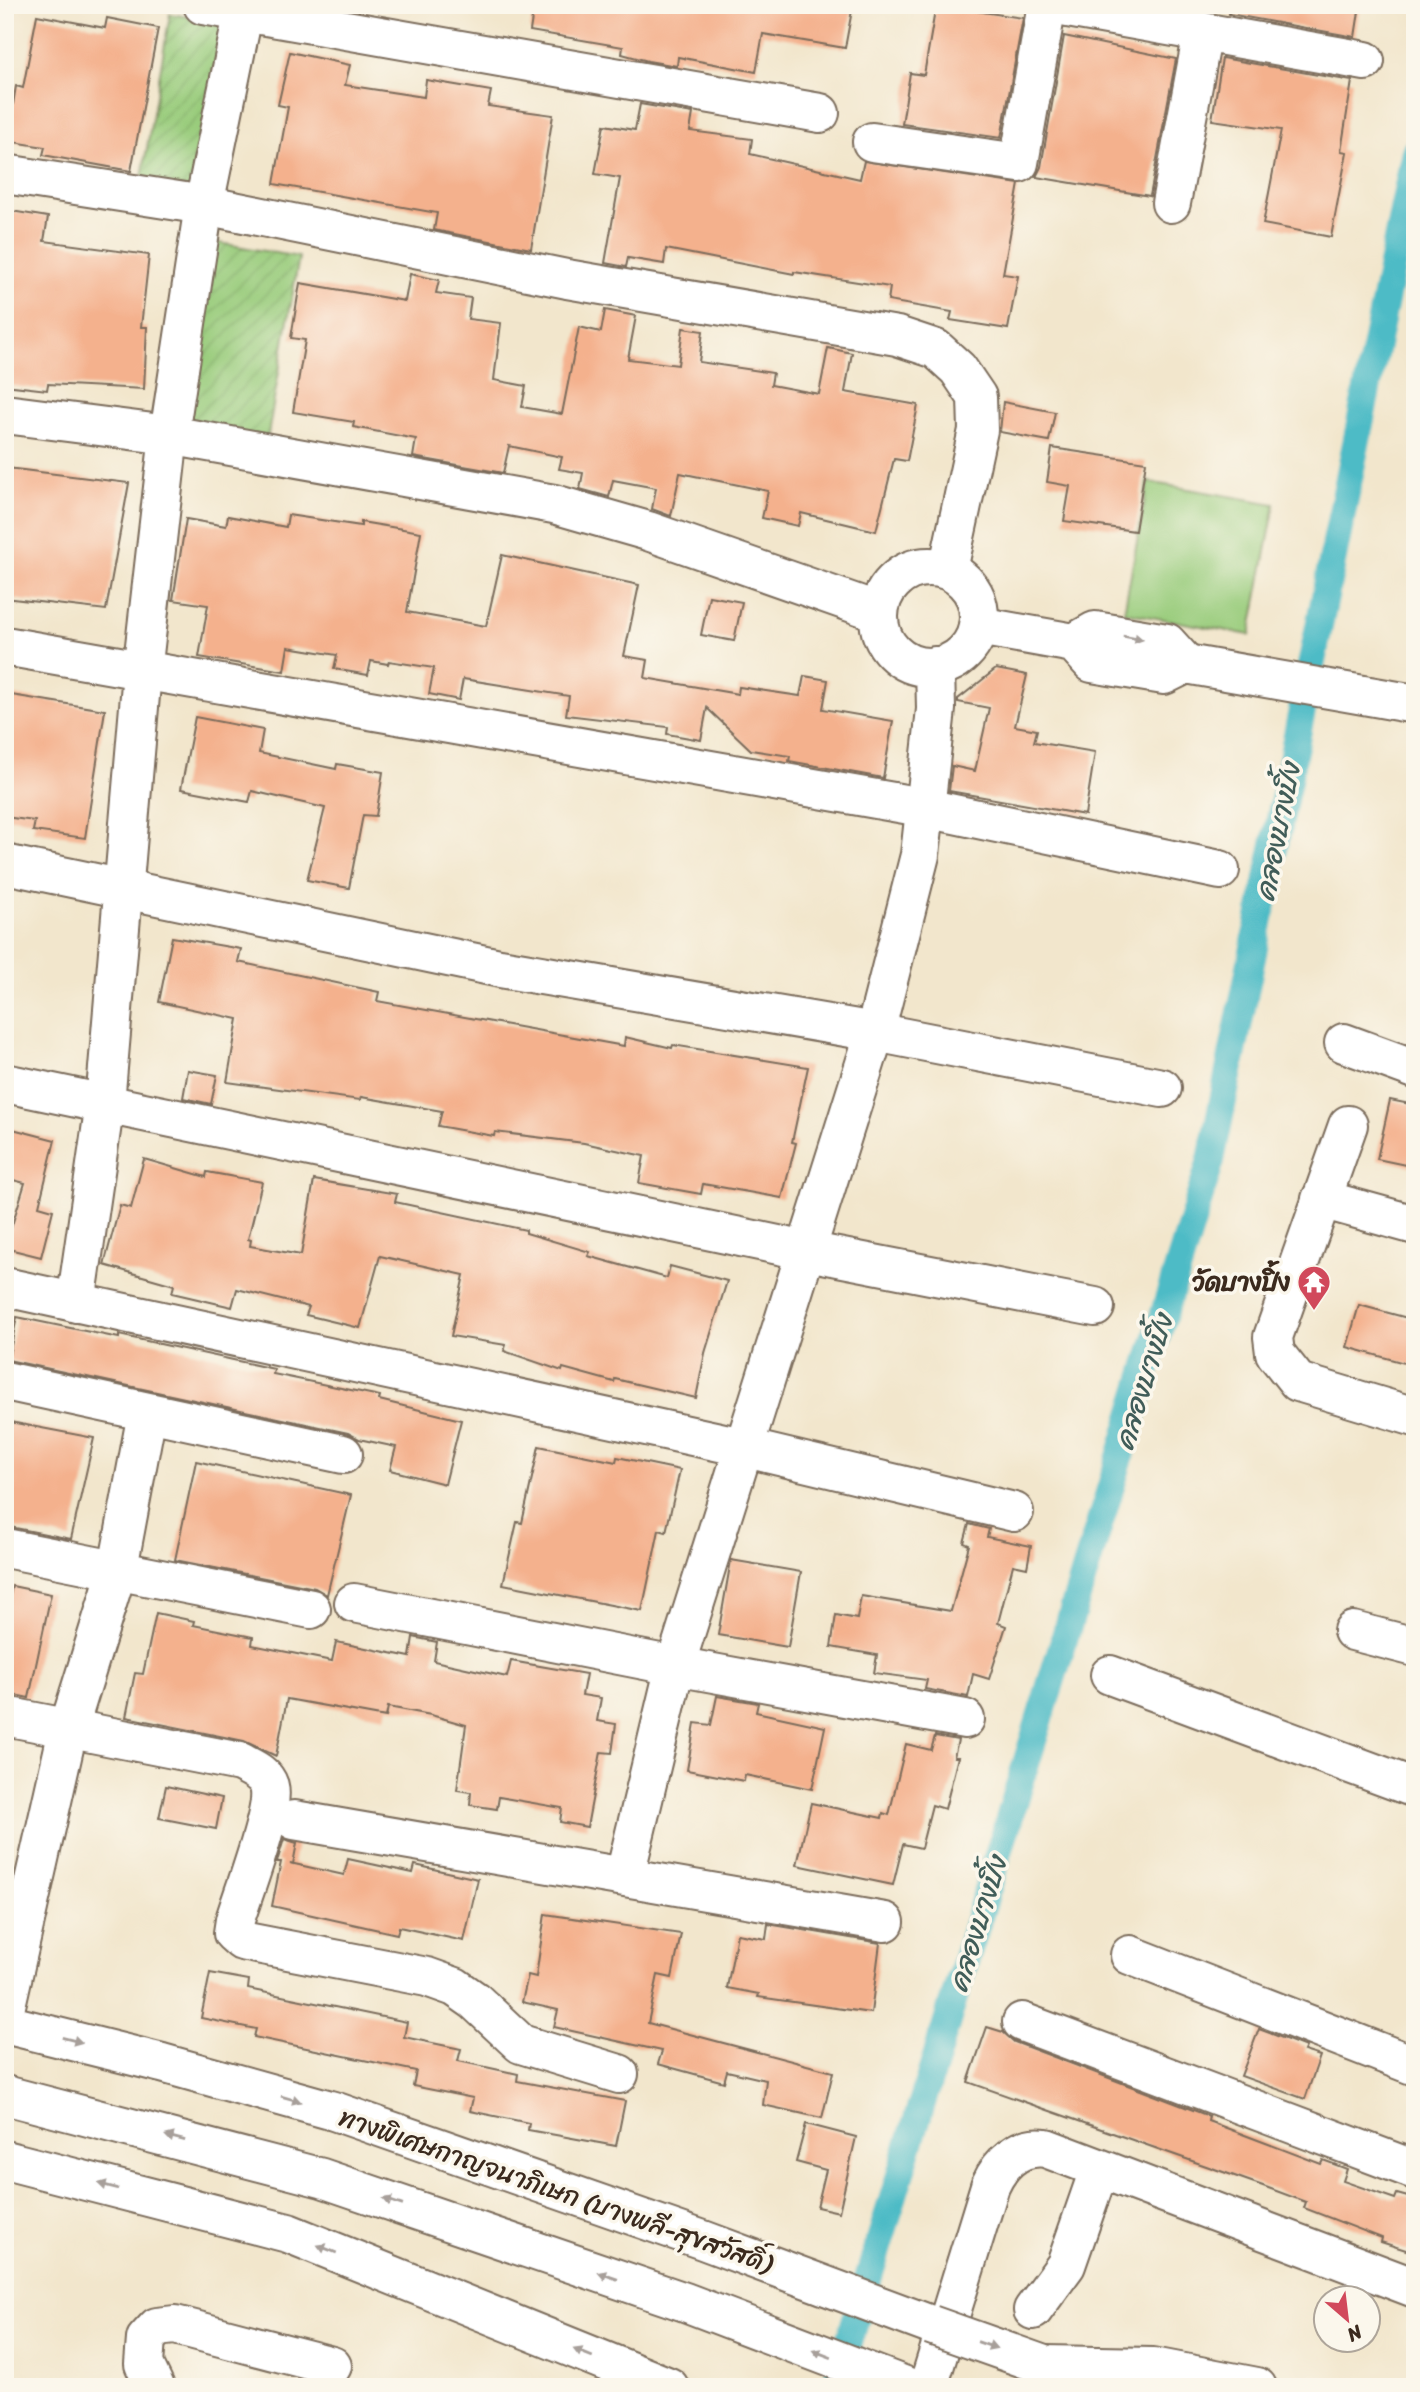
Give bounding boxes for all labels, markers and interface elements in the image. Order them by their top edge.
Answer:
one-way arrow [1122,632,1144,643]
water label: คลองบางปิ้ง [1240,755,1316,905]
place label: วัดบางปิ้ง [1192,1259,1291,1305]
temple icon: วัดบางปิ้ง [1295,1263,1333,1312]
water label: คลองบางปิ้ง [1100,1305,1188,1456]
water label: คลองบางปิ้ง [934,1847,1022,1998]
one-way arrow [61,2035,83,2046]
one-way arrow [281,2094,303,2105]
street label: ทางพิเศษกาญจนาภิเษก (บางพลี-สุขสวัสดิ์) [333,2094,781,2287]
one-way arrow [164,2133,185,2143]
one-way arrow [97,2180,119,2191]
one-way arrow [382,2196,403,2207]
one-way arrow [316,2243,337,2254]
one-way arrow [598,2270,619,2281]
north arrow [1312,2284,1382,2354]
text: N [1340,2315,1369,2352]
one-way arrow [977,2340,998,2351]
one-way arrow [572,2348,593,2359]
one-way arrow [811,2348,832,2359]

